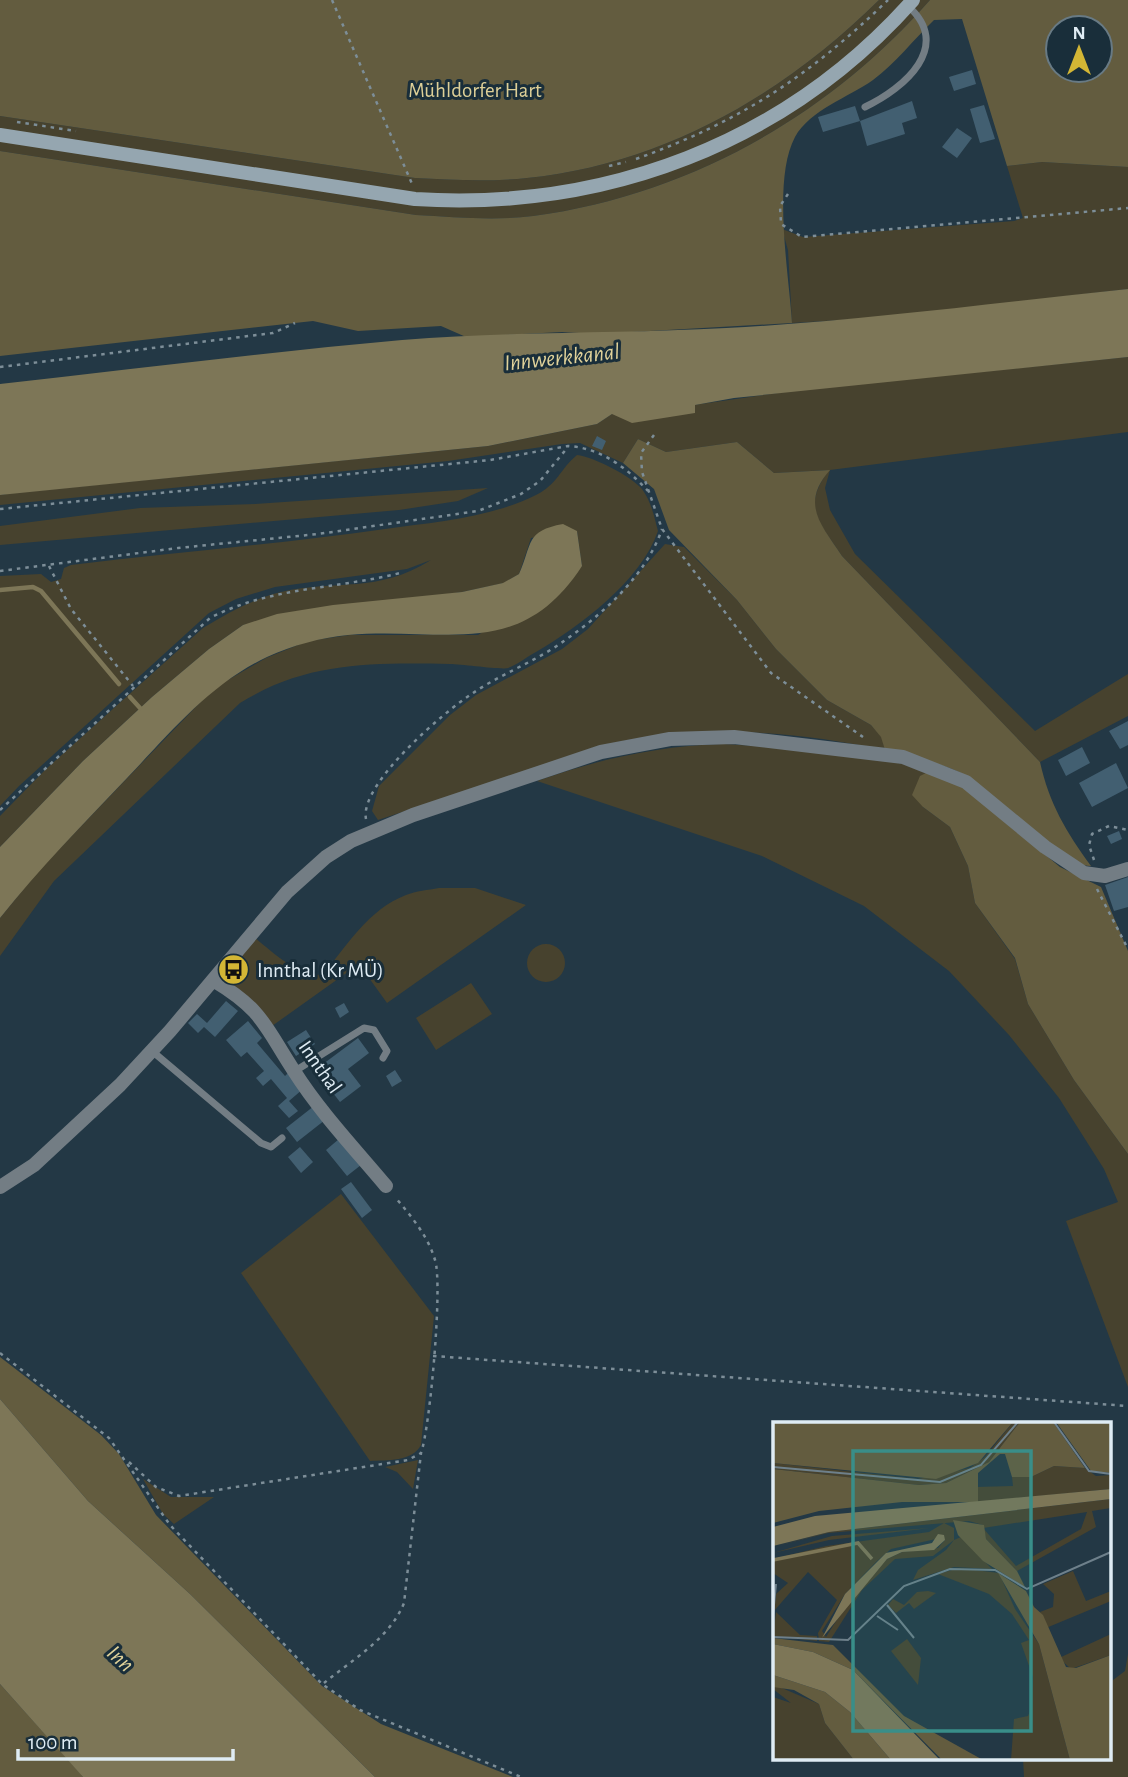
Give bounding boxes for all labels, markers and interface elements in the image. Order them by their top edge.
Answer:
north arrow [1044,14,1114,84]
text: N [1072,24,1086,43]
park label: Mühldorfer Hart [408,80,542,101]
water label: Innwerkkanal [503,340,621,376]
bus stop icon: Innthal (Kr MÜ) [217,953,251,987]
place label: Innthal (Kr MÜ) [257,959,384,981]
street label: Innthal [294,1037,346,1097]
inset map [773,1422,1110,1760]
water label: Inn [102,1641,138,1677]
scale bar [18,1718,233,1762]
text: 100 m [28,1732,78,1753]

